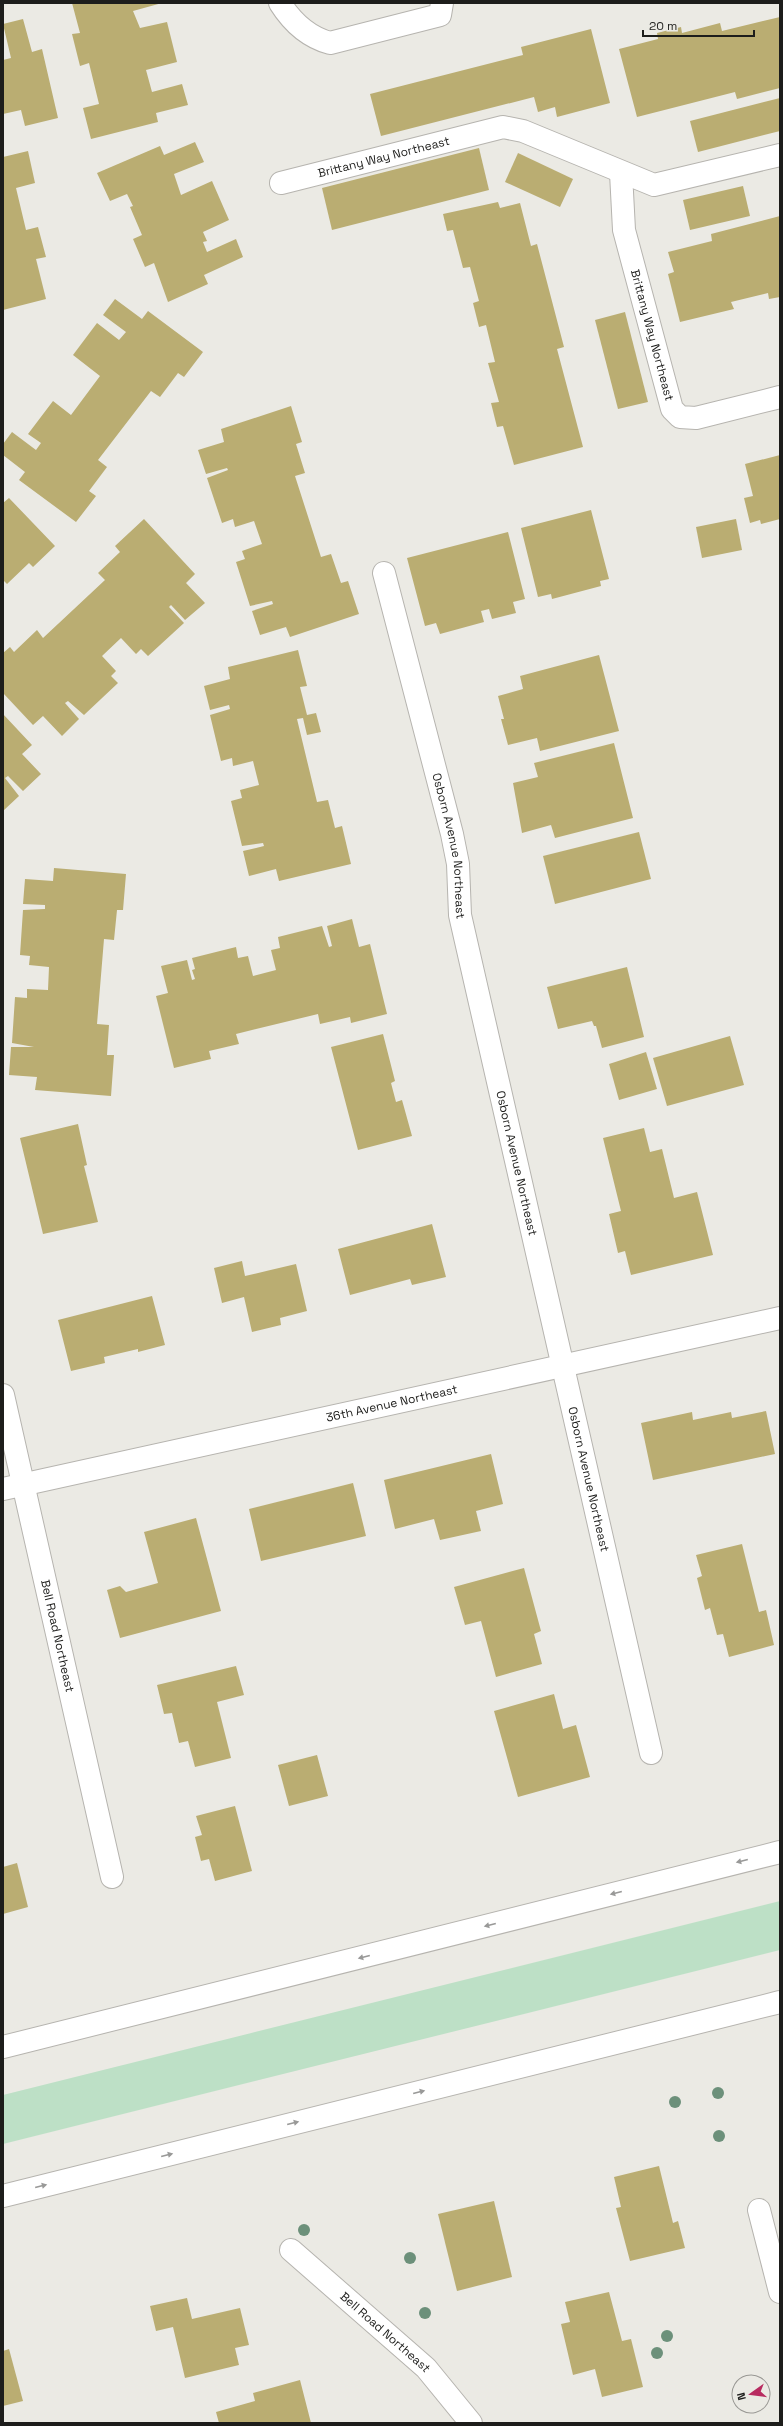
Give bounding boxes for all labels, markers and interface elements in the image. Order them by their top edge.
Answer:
scale bar [643,12,754,38]
text: 20 m [649,18,677,34]
street label: Brittany Way Northeast [316,133,451,181]
street label: Brittany Way Northeast [627,268,677,403]
street label: Osborn Avenue Northeast [428,771,469,921]
street label: Osborn Avenue Northeast [492,1089,541,1237]
street label: 36th Avenue Northeast [324,1381,459,1426]
street label: Osborn Avenue Northeast [564,1405,613,1553]
street label: Bell Road Northeast [37,1578,78,1694]
one-way arrow [736,1858,748,1864]
one-way arrow [610,1890,622,1896]
one-way arrow [484,1922,496,1928]
one-way arrow [358,1954,370,1960]
one-way arrow [413,2088,425,2094]
one-way arrow [287,2120,299,2126]
one-way arrow [161,2151,173,2157]
one-way arrow [35,2183,47,2189]
street label: Bell Road Northeast [337,2288,434,2376]
north arrow [731,2374,771,2414]
text: N [734,2391,749,2402]

